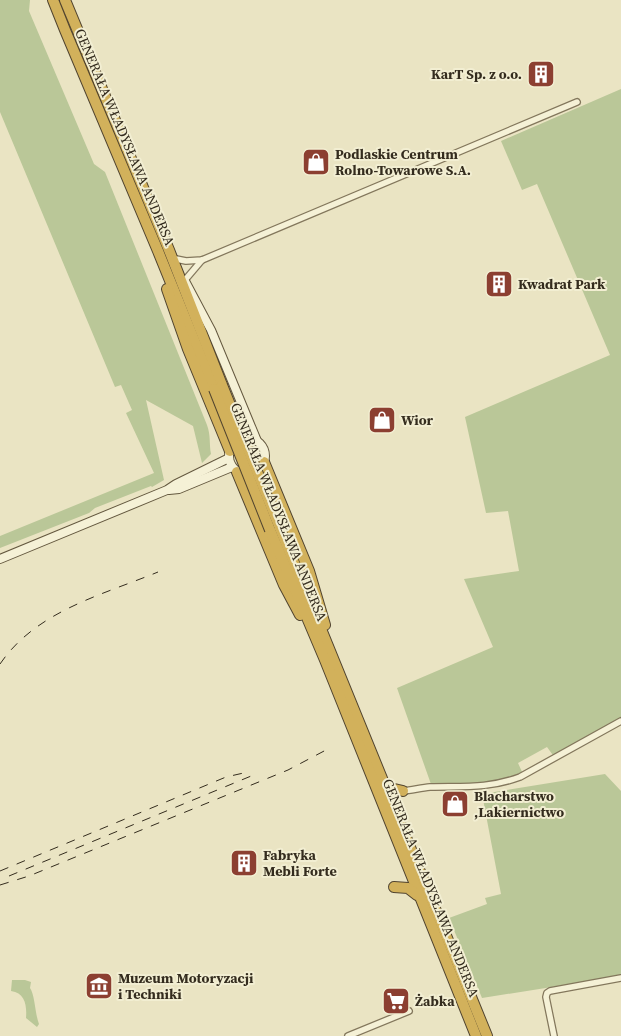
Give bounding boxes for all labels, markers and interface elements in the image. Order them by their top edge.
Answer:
street label: GENERAŁA WŁADYSŁAWA ANDERSA [70,25,180,249]
building icon: KarT Sp. z o.o. [526,59,556,89]
place label: KarT Sp. z o.o. [431,64,522,84]
place label: Podlaskie Centrum Rolno-Towarowe S.A. [335,144,471,180]
shop icon: Podlaskie Centrum Rolno-Towarowe S.A. [301,147,331,177]
building icon: Kwadrat Park [484,269,514,299]
place label: Kwadrat Park [518,274,606,294]
street label: GENERAŁA WŁADYSŁAWA ANDERSA [226,400,332,625]
shop icon: Wior [367,405,397,435]
place label: Wior [401,410,434,430]
street label: GENERAŁA WŁADYSŁAWA ANDERSA [378,776,484,1001]
place label: Blacharstwo ,Lakiernictwo [474,786,564,822]
shop icon: Blacharstwo ,Lakiernictwo [440,789,470,819]
place label: Fabryka Mebli Forte [263,845,337,881]
building icon: Fabryka Mebli Forte [229,848,259,878]
place label: Muzeum Motoryzacji i Techniki [118,968,254,1004]
museum icon: Muzeum Motoryzacji i Techniki [84,971,114,1001]
supermarket icon: Żabka [381,986,411,1016]
place label: Żabka [415,991,455,1011]

